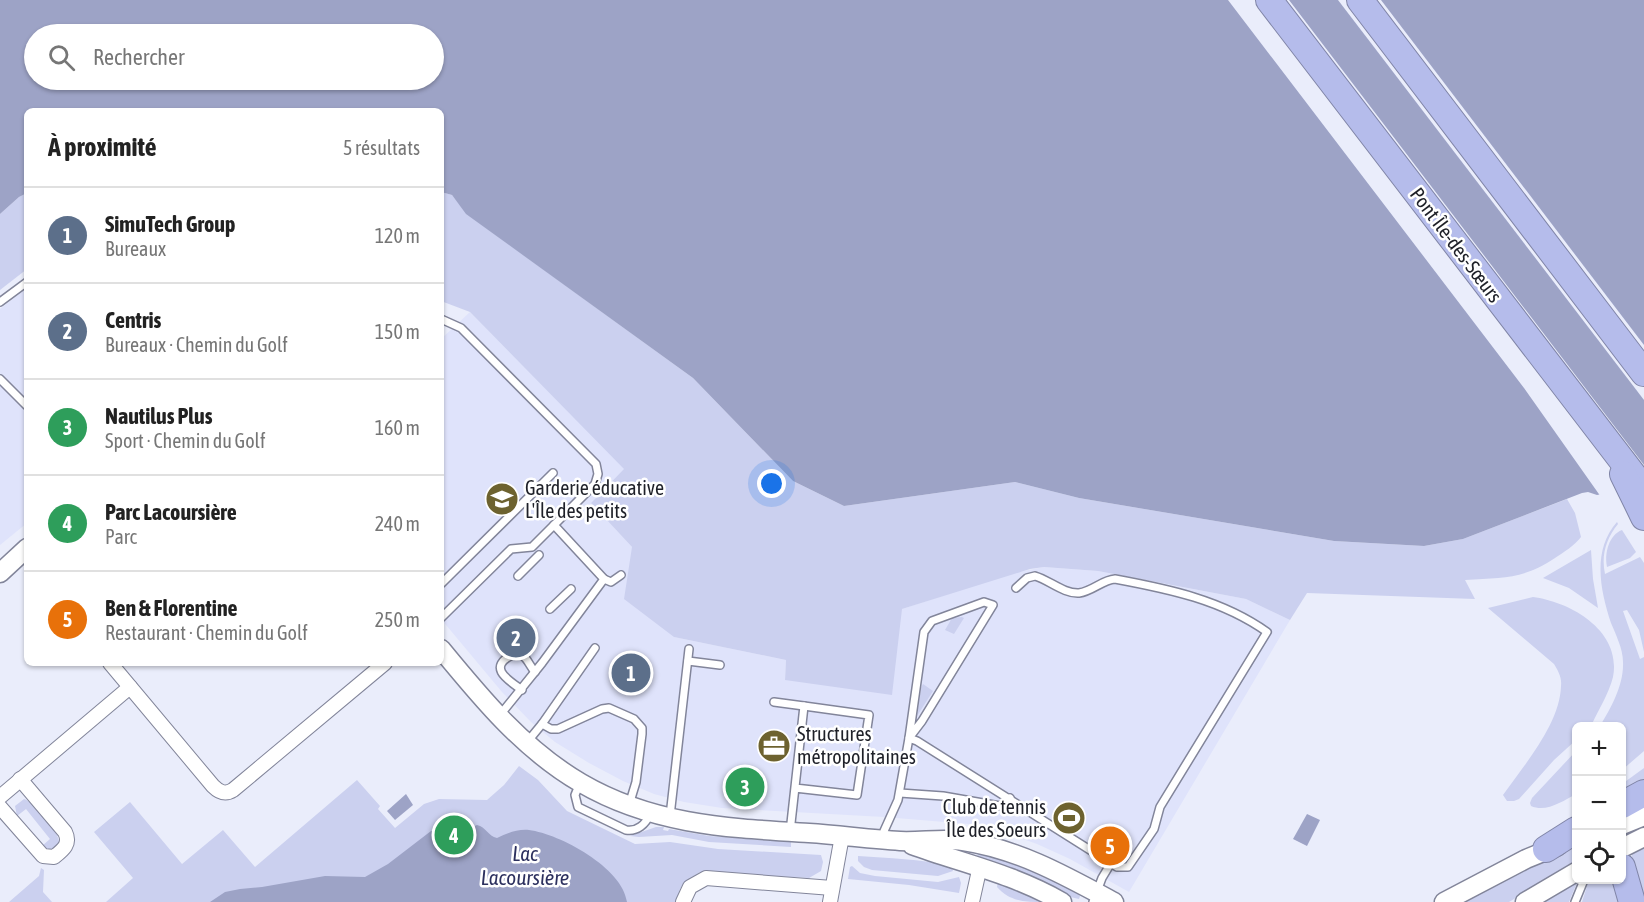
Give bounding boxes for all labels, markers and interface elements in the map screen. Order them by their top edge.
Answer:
search box [24,24,444,90]
icon: search [45,41,78,74]
text: Rechercher [93,44,184,70]
text: À proximité [48,132,156,162]
text: 5 résultats [343,136,420,159]
street label: Pont Île-des-Sœurs [1406,183,1507,307]
text: SimuTech Group [105,211,235,237]
text: 1 [63,224,72,247]
text: 120 m [375,224,420,247]
text: Bureaux [105,237,166,260]
text: Centris [105,307,161,333]
text: 2 [63,320,72,343]
text: 150 m [375,320,420,343]
text: Bureaux · Chemin du Golf [105,333,288,356]
text: Nautilus Plus [105,403,212,429]
text: 3 [63,416,72,439]
text: 160 m [375,416,420,439]
text: Sport · Chemin du Golf [105,429,265,452]
your location [757,469,786,498]
place label: Garderie éducative L'Île des petits [525,476,664,522]
school or university icon: Garderie éducative L'Île des petits [484,481,520,517]
text: Parc Lacoursière [105,499,237,525]
text: 4 [63,512,72,535]
text: 240 m [375,512,420,535]
text: Parc [105,525,137,548]
text: Ben & Florentine [105,595,238,621]
text: 5 [63,608,72,631]
text: 250 m [375,608,420,631]
pin: 2 [496,616,536,660]
text: Restaurant · Chemin du Golf [105,621,308,644]
pin: 1 [612,650,650,696]
place label: Structures métropolitaines [797,722,916,768]
map controls [1572,722,1626,884]
button: + [1572,722,1626,776]
office icon: Structures métropolitaines [756,728,792,764]
pin: 3 [726,764,764,810]
button: − [1572,776,1626,830]
place label: Club de tennis Île des Soeurs [943,795,1046,841]
sports icon: Club de tennis Île des Soeurs [1051,800,1087,836]
pin: 4 [434,812,474,858]
pin: 5 [1090,824,1130,868]
button: locate [1572,830,1626,884]
water label: Lac Lacoursière [481,841,569,889]

